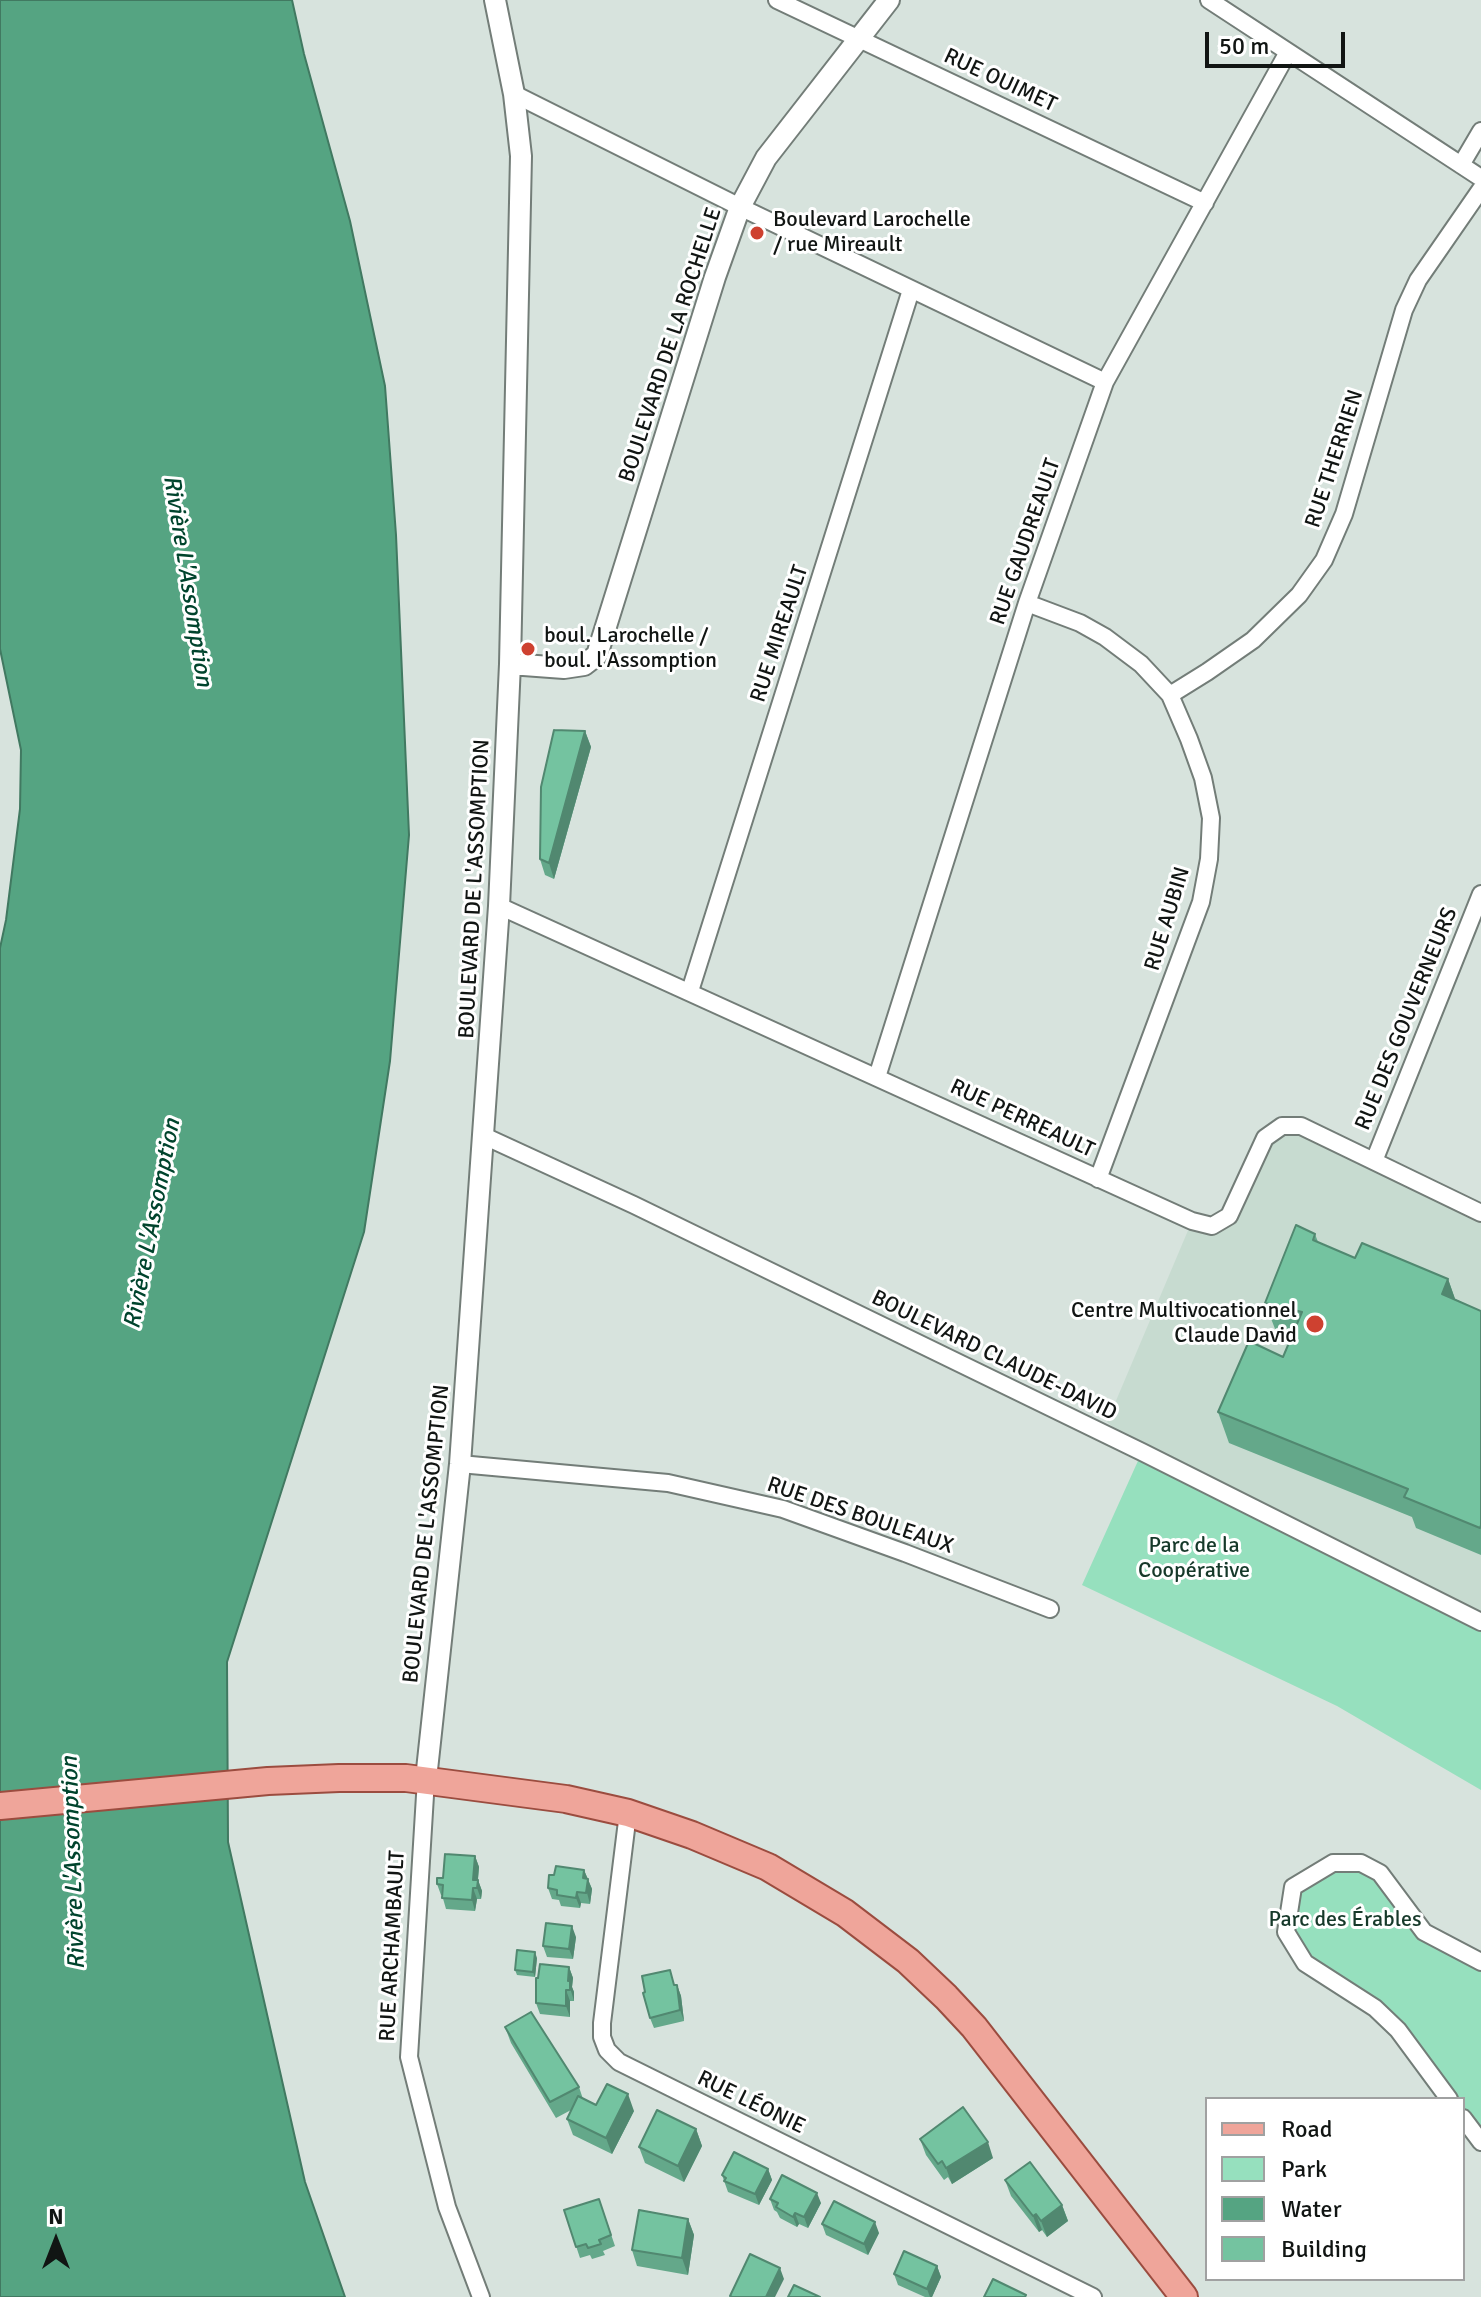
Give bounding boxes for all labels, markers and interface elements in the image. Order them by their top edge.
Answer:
scale bar [1209,16,1349,66]
text: 50 m [1219,31,1269,61]
street label: RUE OUIMET [939,43,1061,119]
street label: BOULEVARD DE LA ROCHELLE [614,204,728,486]
place label: Boulevard Larochelle / rue Mireault [773,207,971,258]
marker: Boulevard Larochelle / rue Mireault [748,224,766,242]
street label: RUE THERRIEN [1300,387,1370,531]
street label: RUE GAUDREAULT [985,455,1067,629]
water label: Rivière L'Assomption [156,473,218,689]
street label: RUE MIREAULT [745,562,815,706]
place label: boul. Larochelle / boul. l'Assomption [544,623,717,674]
marker: boul. Larochelle / boul. l'Assomption [519,640,537,658]
street label: BOULEVARD DE L'ASSOMPTION [454,739,496,1039]
street label: RUE AUBIN [1140,864,1196,974]
street label: RUE DES GOUVERNEURS [1350,904,1464,1134]
street label: RUE PERREAULT [946,1074,1098,1164]
water label: Rivière L'Assomption [119,1117,187,1331]
street label: BOULEVARD CLAUDE-DAVID [867,1285,1121,1427]
place label: Centre Multivocationnel Claude David [1071,1298,1297,1350]
marker: Centre Multivocationnel Claude David [1304,1313,1326,1335]
street label: BOULEVARD DE L'ASSOMPTION [398,1383,456,1685]
street label: RUE DES BOULEAUX [763,1472,957,1560]
park label: Parc de la Coopérative [1138,1533,1250,1584]
water label: Rivière L'Assomption [56,1756,92,1970]
street label: RUE ARCHAMBAULT [375,1850,411,2042]
park label: Parc des Érables [1268,1907,1422,1933]
street label: RUE LÉONIE [693,2066,809,2140]
legend [1205,2097,1465,2281]
text: Road [1281,2114,1332,2144]
text: Park [1281,2154,1327,2184]
text: Water [1281,2194,1341,2224]
north arrow [16,2201,96,2281]
text: N [48,2203,64,2230]
text: Building [1281,2234,1367,2264]

